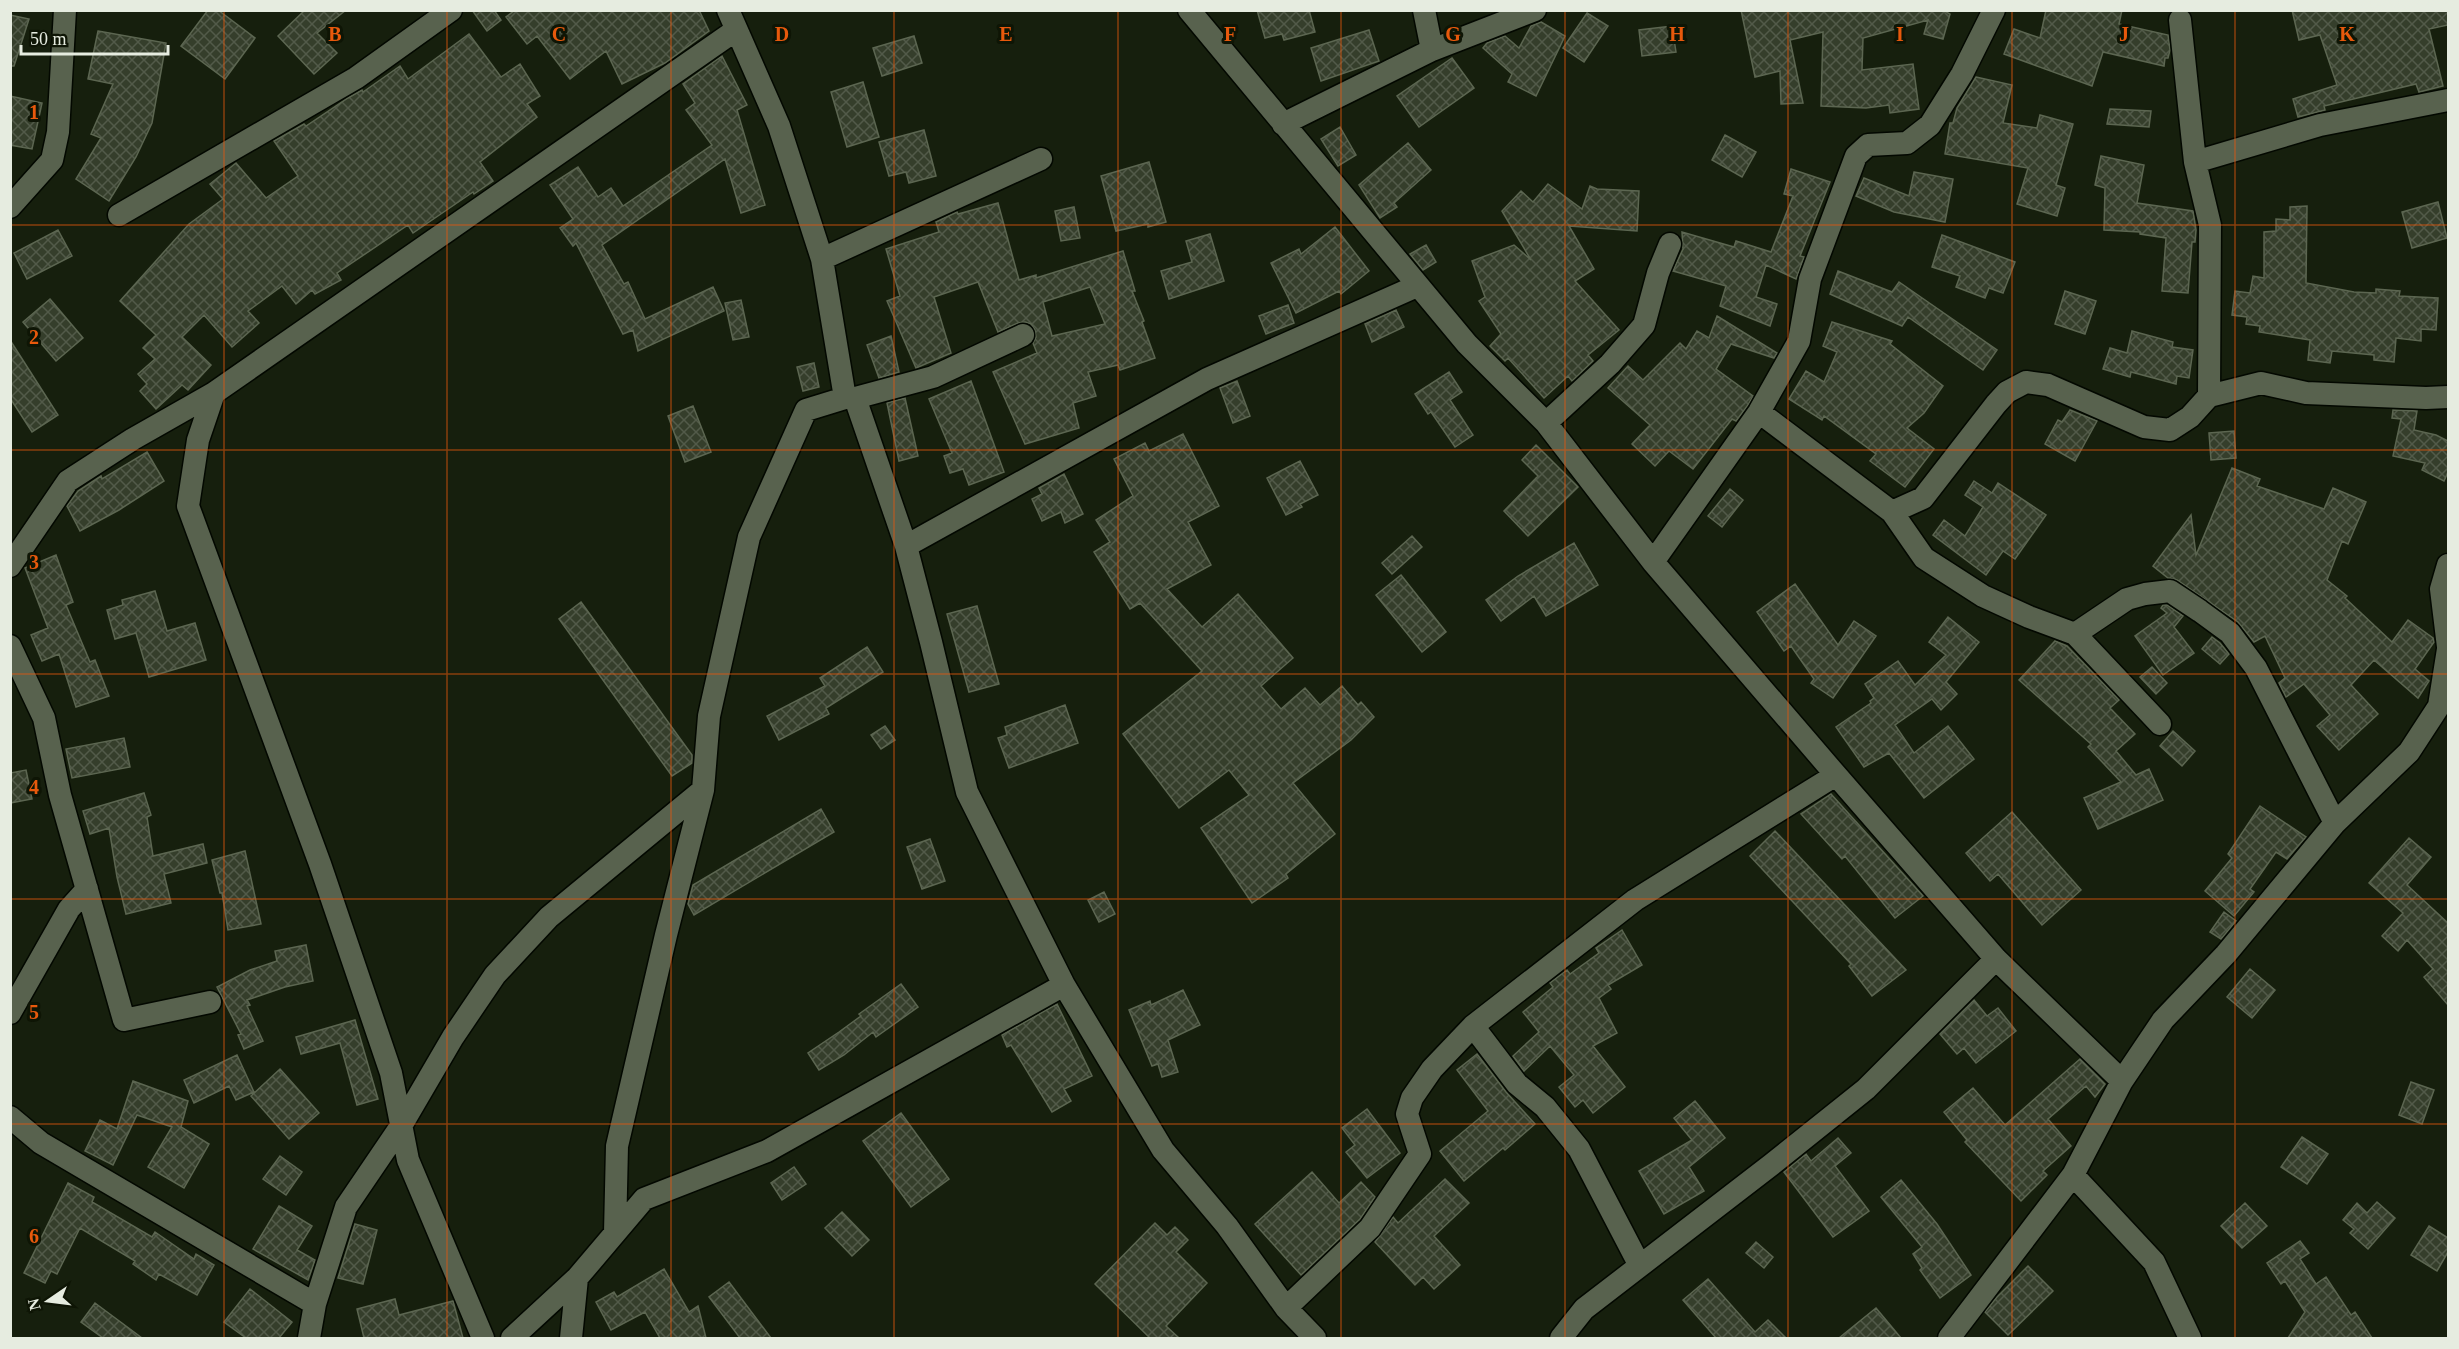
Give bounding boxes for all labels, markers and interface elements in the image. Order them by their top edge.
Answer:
scale bar [21,18,168,56]
text: B [328,23,342,45]
text: C [552,23,566,45]
text: D [775,23,789,45]
text: E [999,23,1013,45]
text: F [1224,23,1236,45]
text: G [1445,23,1461,45]
text: H [1669,23,1685,45]
text: I [1896,23,1904,45]
text: J [2119,23,2129,45]
text: K [2339,23,2355,45]
text: 50 m [30,29,67,49]
text: 1 [29,101,39,123]
text: 2 [29,326,39,348]
text: 3 [29,551,39,573]
text: 4 [29,776,39,798]
text: 5 [29,1001,39,1023]
text: 6 [29,1225,39,1247]
north arrow [18,1271,78,1331]
text: N [24,1296,44,1312]

